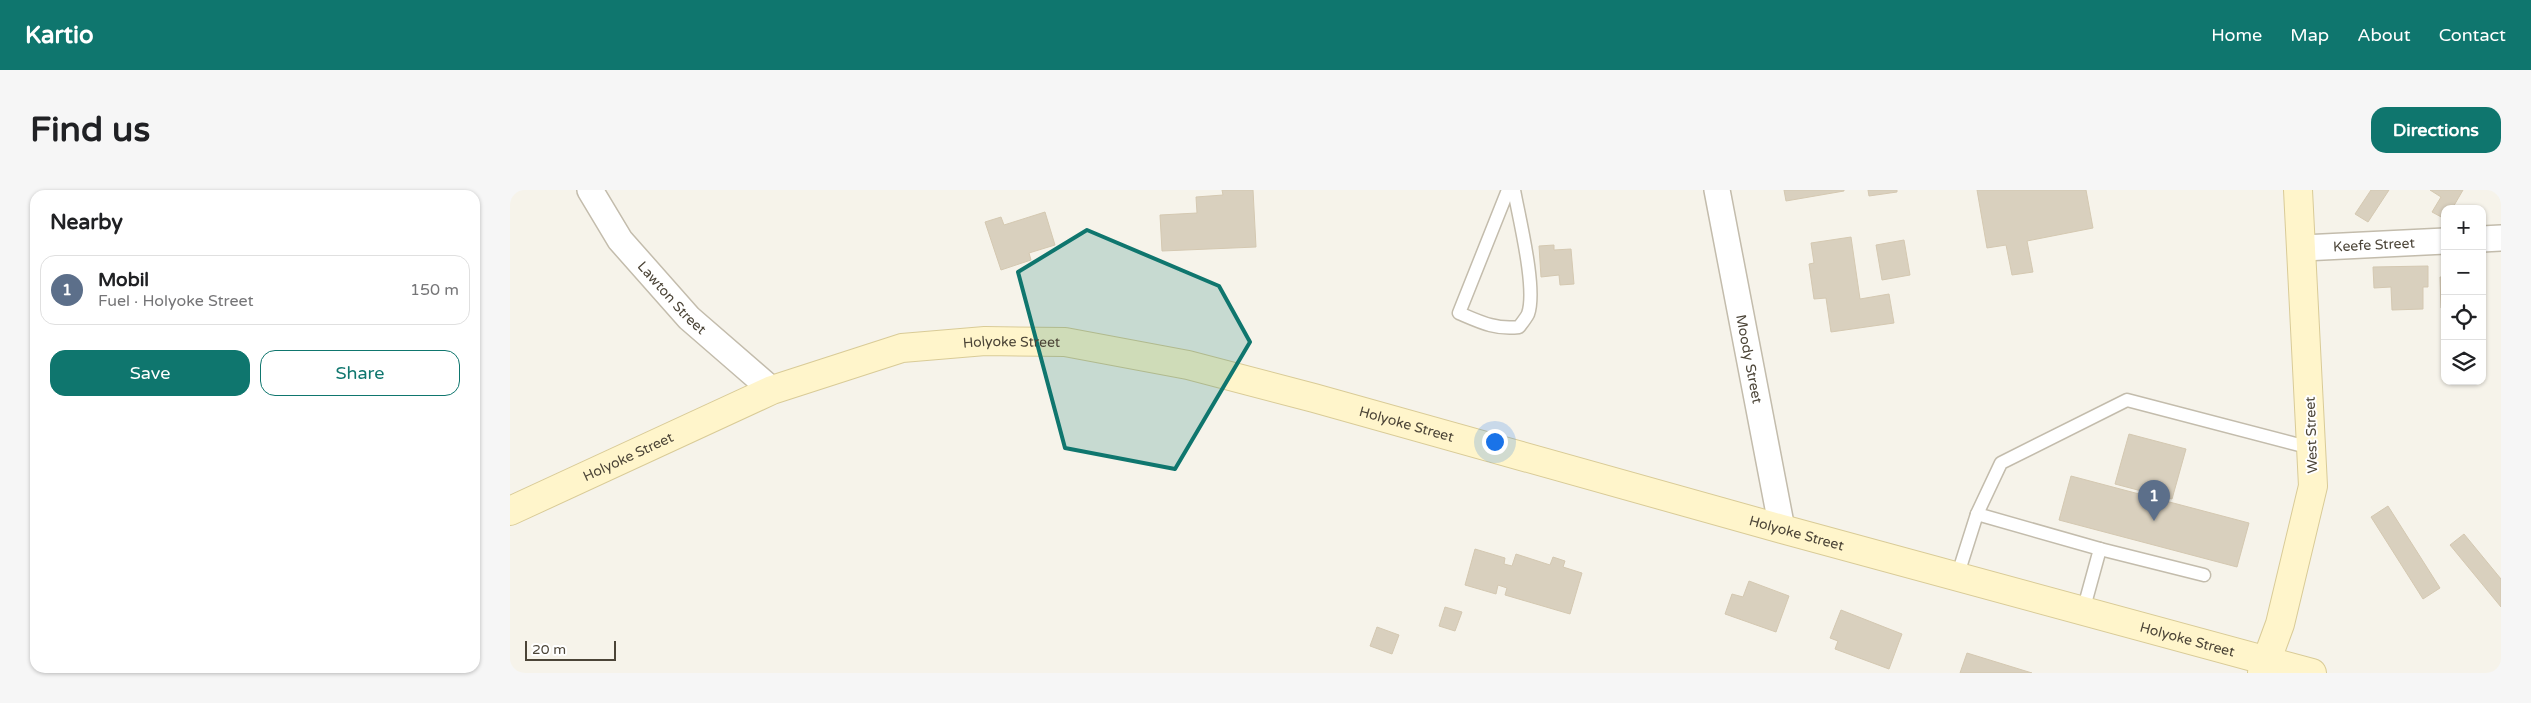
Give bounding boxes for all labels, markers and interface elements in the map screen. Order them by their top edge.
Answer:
text: Kartio [25,21,94,50]
text: Home [2211,24,2262,46]
text: Map [2290,24,2329,46]
text: About [2357,24,2411,46]
text: Contact [2439,24,2506,46]
button: Directions [2371,107,2501,153]
text: Find us [30,109,150,151]
map controls [2441,205,2486,385]
button: + [2441,205,2486,250]
text: Nearby [50,210,123,235]
street label: Keefe Street [2333,234,2416,256]
button: − [2441,250,2486,295]
street label: Lawton Street [634,258,710,338]
text: Mobil [98,269,149,291]
text: 1 [62,280,72,300]
text: 150 m [410,280,459,300]
text: Fuel · Holyoke Street [98,291,254,311]
button: locate [2441,295,2486,340]
street label: Moody Street [1732,313,1766,406]
street label: Holyoke Street [962,333,1061,352]
button: layers [2441,340,2486,385]
button: Save [50,350,250,396]
button: Share [260,350,460,396]
street label: West Street [2302,396,2321,474]
street label: Holyoke Street [1357,403,1456,446]
street label: Holyoke Street [580,429,677,485]
your location [1482,429,1508,455]
pin: 1 [2138,480,2170,521]
street label: Holyoke Street [1747,512,1846,555]
street label: Holyoke Street [2138,619,2237,661]
scale bar [525,638,616,661]
text: 20 m [532,641,566,658]

